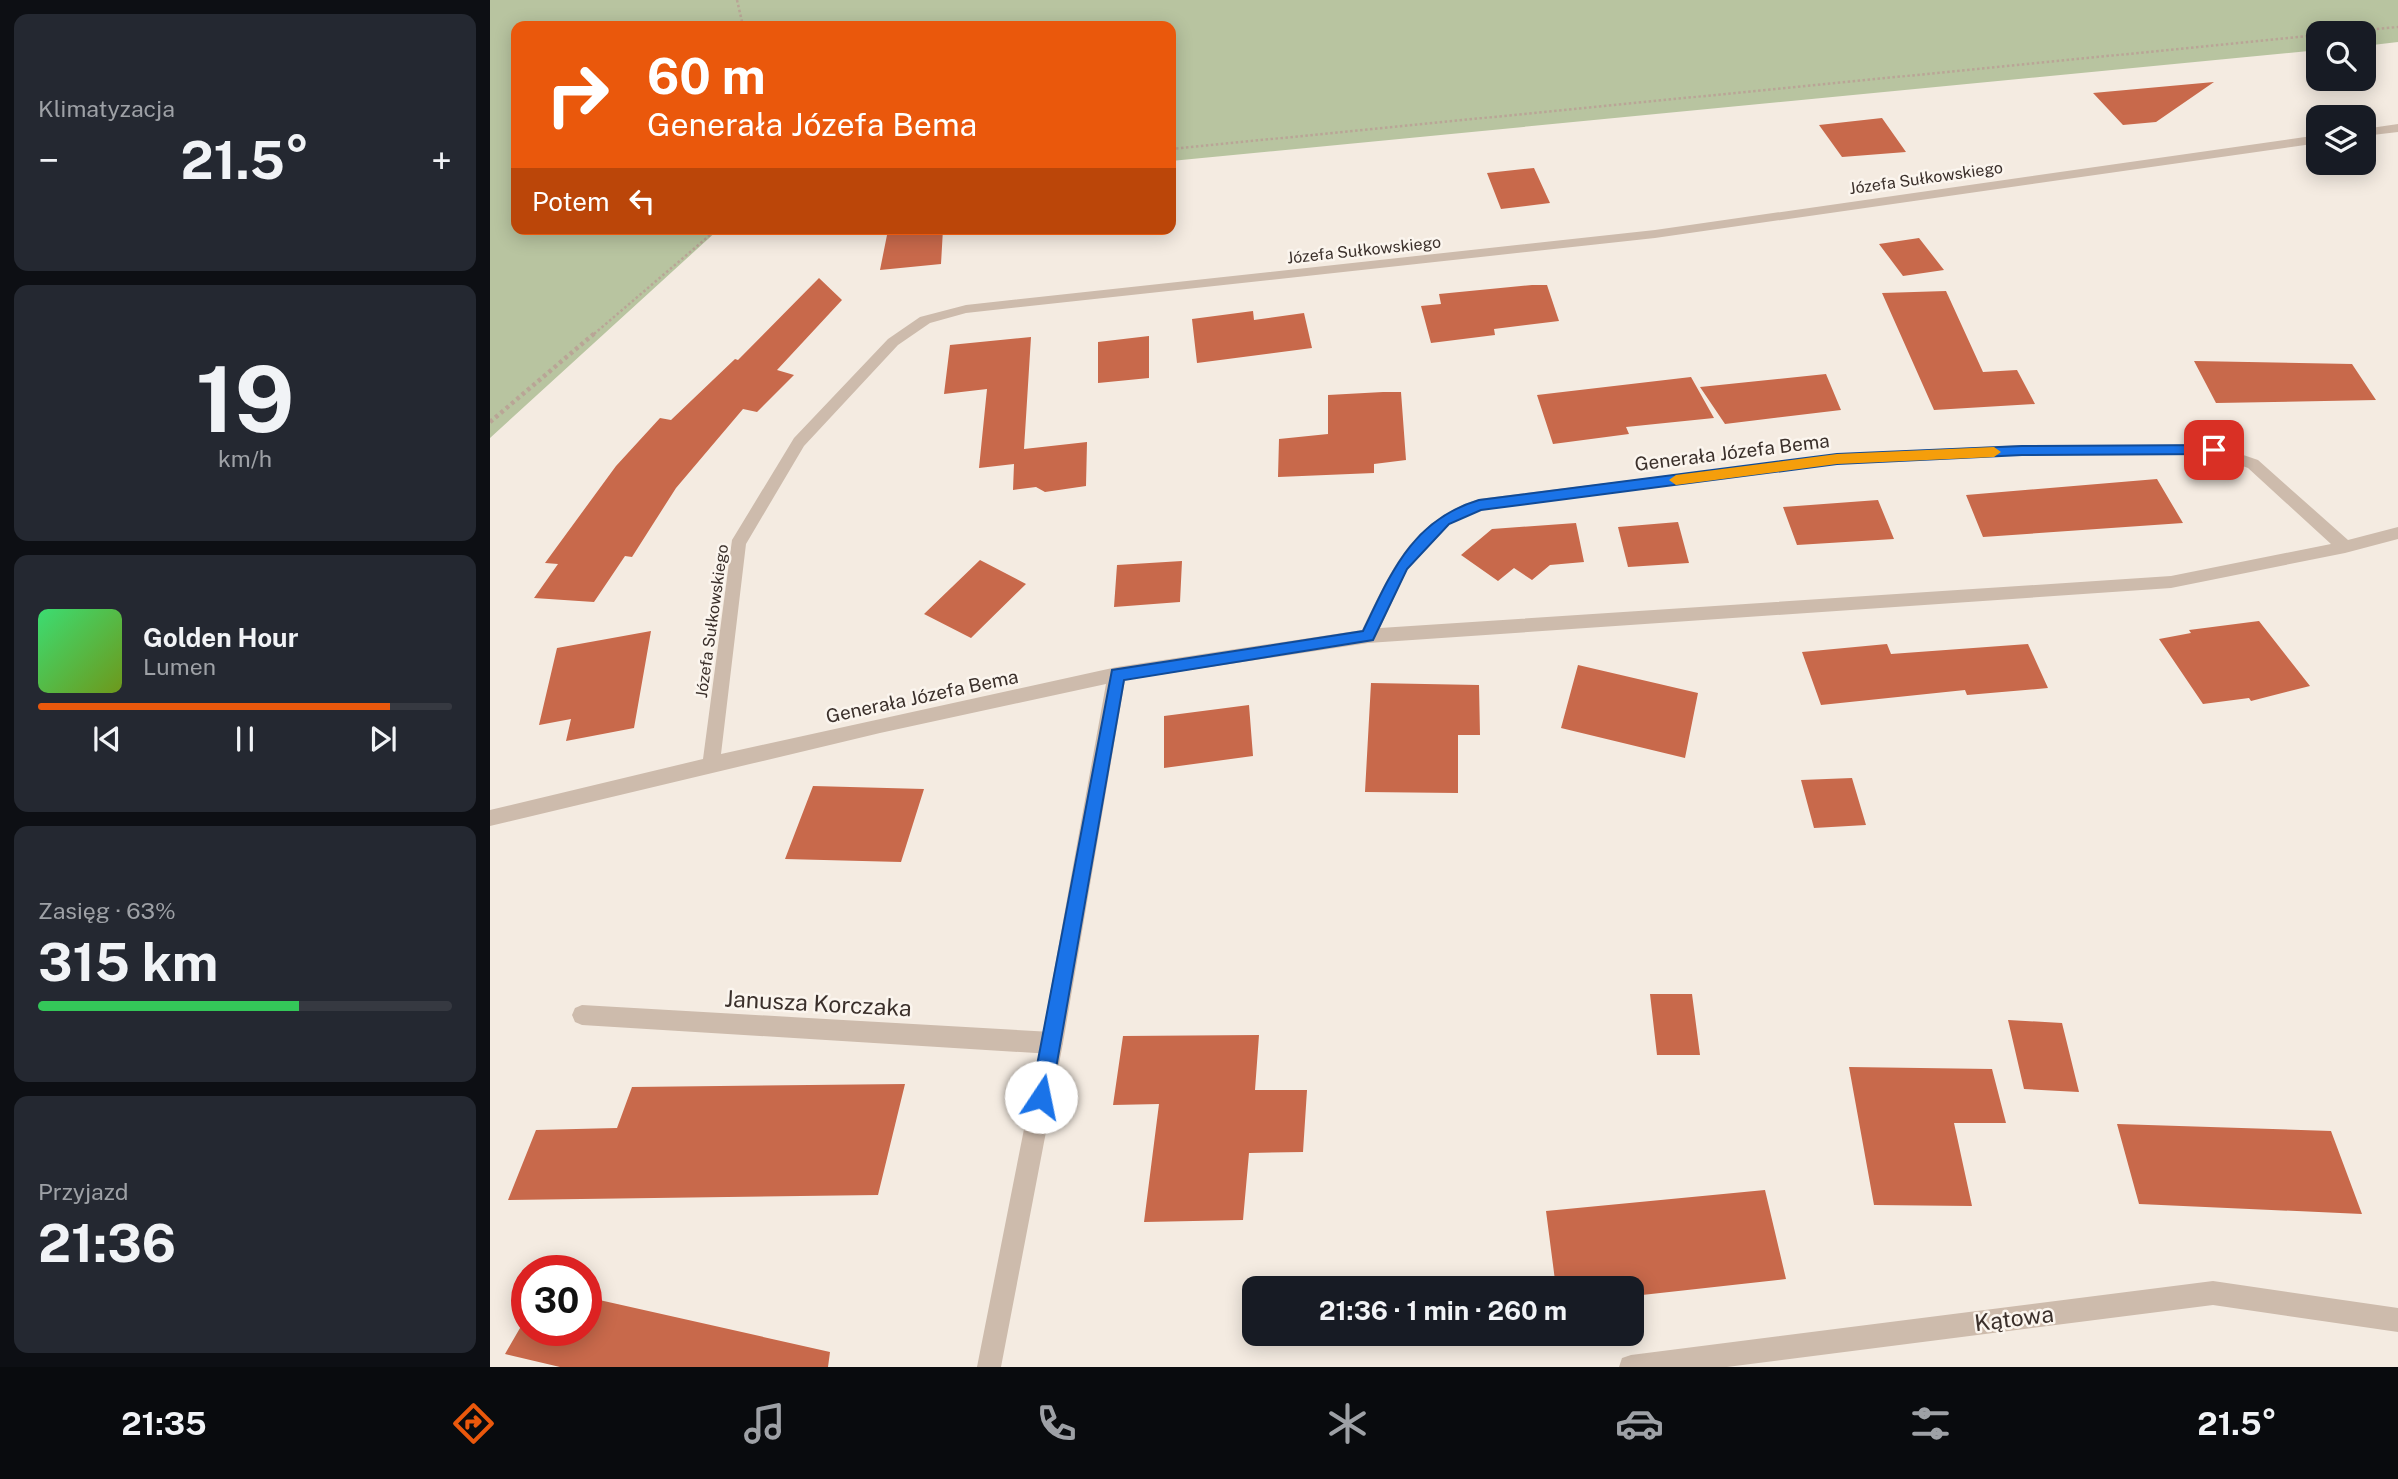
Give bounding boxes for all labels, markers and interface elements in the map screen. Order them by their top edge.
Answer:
map controls [2306,21,2376,175]
button: search [2306,21,2376,91]
text: 60 m [647,47,766,105]
icon: right [532,49,623,140]
text: Klimatyzacja [38,95,175,122]
button: layers [2306,105,2376,175]
text: Generała Józefa Bema [647,106,977,143]
text: 21.5° [180,130,310,191]
text: − [38,138,59,183]
text: + [431,138,452,183]
street label: Józefa Sułkowskiego [1848,158,2004,198]
icon: left [623,182,661,220]
text: Potem [532,186,609,217]
street label: Józefa Sułkowskiego [1286,232,1442,268]
text: 19 [196,346,294,452]
pin [2184,420,2244,480]
street label: Generała Józefa Bema [1633,429,1831,475]
icon: arrive [2195,431,2233,469]
text: km/h [218,445,272,472]
street label: Józefa Sułkowskiego [692,543,732,699]
text: Golden Hour [143,622,298,653]
text: Lumen [143,653,216,680]
street label: Generała Józefa Bema [824,665,1020,727]
icon: previous [88,720,126,758]
icon: pause [226,720,264,758]
icon: next [364,720,402,758]
text: Zasięg · 63% [38,897,176,924]
text: 315 km [38,932,218,993]
street label: Janusza Korczaka [724,985,912,1021]
position arrow [1004,1060,1078,1134]
text: Przyjazd [38,1178,128,1205]
text: 21:36 [38,1213,176,1274]
speed limit sign: 30 [511,1255,602,1346]
text: 21:36 · 1 min · 260 m [1319,1295,1567,1326]
street label: Kątowa [1973,1300,2055,1336]
icon: directions [449,1399,498,1448]
icon: music [740,1399,789,1448]
icon: phone [1032,1399,1081,1448]
icon: climate [1323,1399,1372,1448]
icon: car [1615,1399,1664,1448]
icon: filters [1906,1399,1955,1448]
text: 21:35 [121,1405,207,1442]
text: 21.5° [2197,1405,2277,1442]

